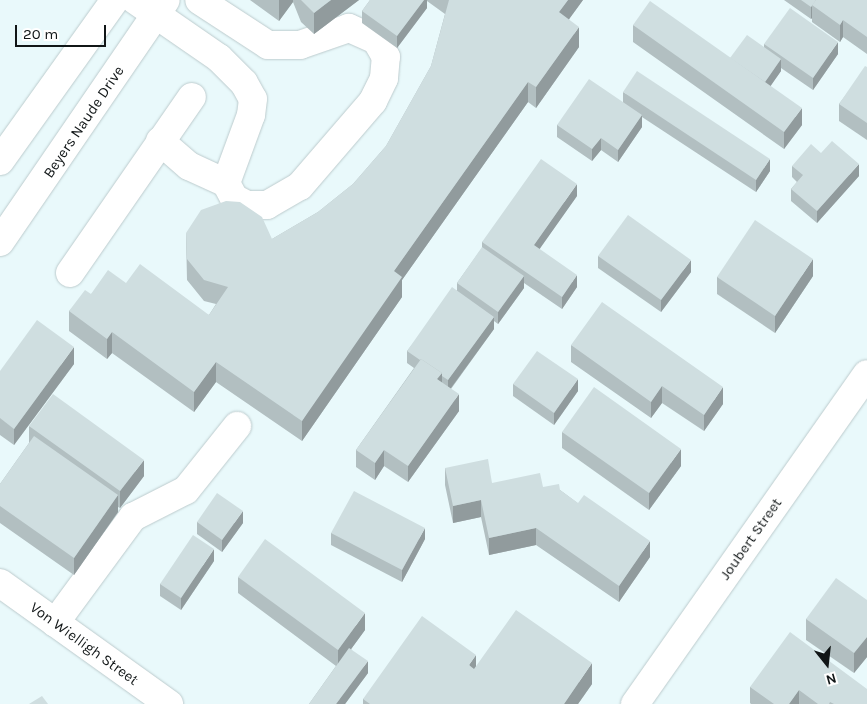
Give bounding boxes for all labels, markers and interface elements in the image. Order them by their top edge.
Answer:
scale bar [18,15,109,47]
text: 20 m [23,25,58,43]
street label: Beyers Naude Drive [40,63,128,181]
street label: Joubert Street [716,495,786,583]
street label: Von Wielligh Street [26,599,142,689]
north arrow [802,639,852,689]
text: N [824,669,838,688]

